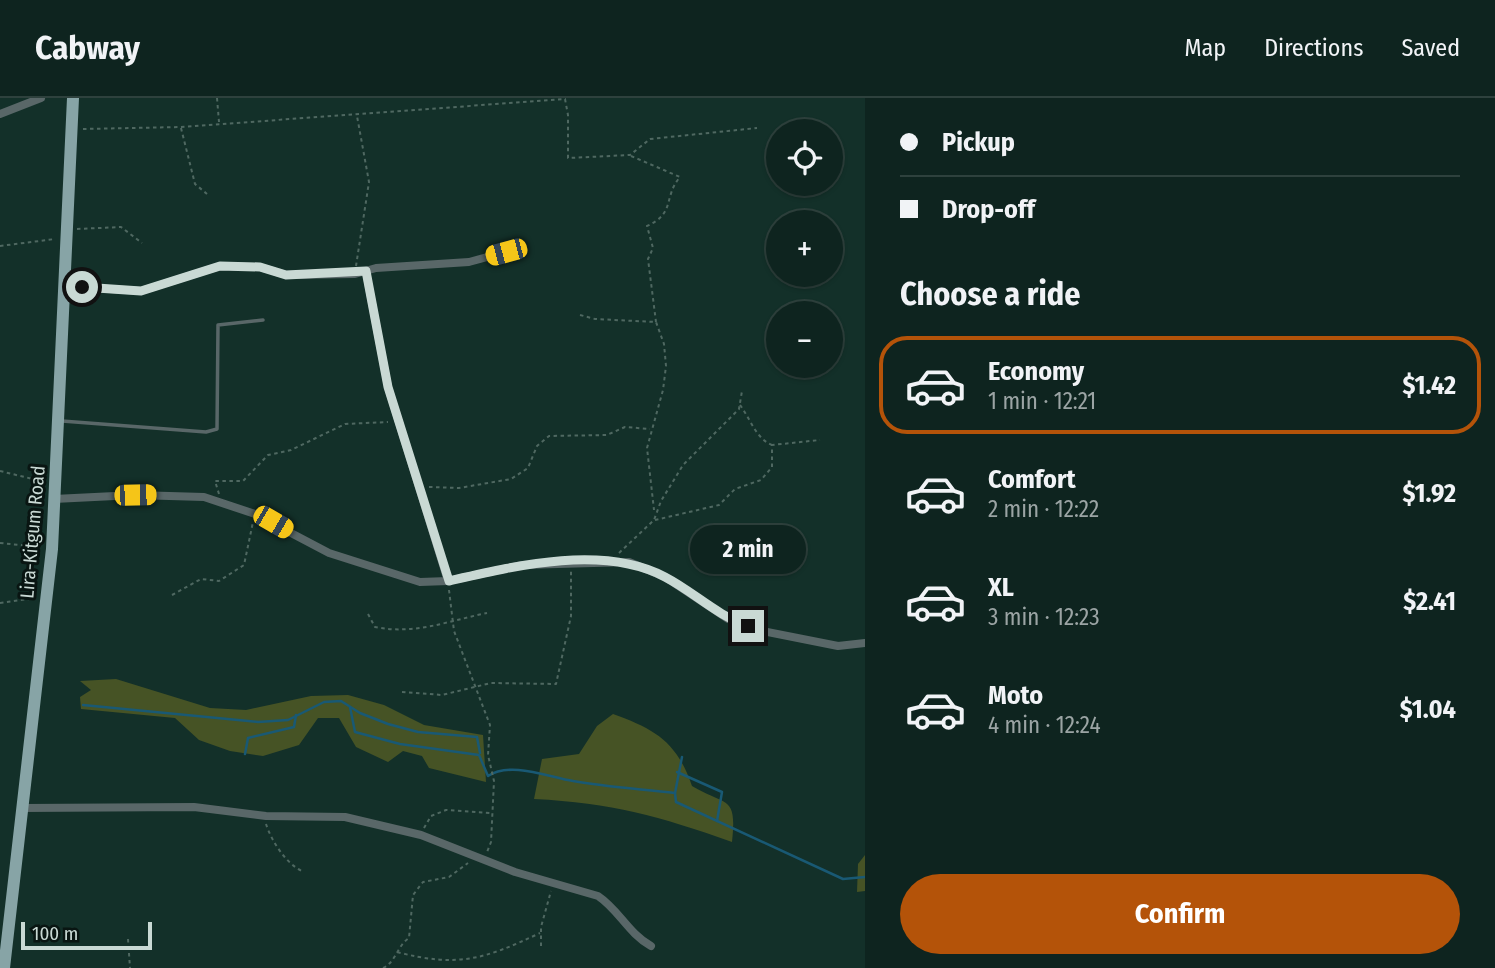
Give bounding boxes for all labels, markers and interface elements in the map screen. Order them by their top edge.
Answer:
text: Cabway [35,28,140,68]
text: Map [1185,34,1226,62]
text: Directions [1264,34,1363,62]
text: Saved [1401,34,1460,62]
map controls [766,119,843,378]
button: locate [766,119,843,196]
text: Pickup [942,127,1015,158]
text: Drop-off [942,194,1035,225]
button: + [766,210,843,287]
car [483,236,530,268]
route start [66,271,98,303]
text: Choose a ride [900,275,1081,313]
button: − [766,301,843,378]
icon: car [904,354,967,417]
text: Economy [988,356,1084,387]
text: $1.42 [1402,370,1456,401]
text: 1 min · 12:21 [988,387,1096,415]
icon: car [904,462,967,525]
text: Comfort [988,464,1076,495]
street label: Lira-Kitgum Road [15,465,50,599]
text: $1.92 [1402,478,1456,509]
car [114,484,157,506]
text: 2 min · 12:22 [988,495,1099,523]
car [250,502,297,542]
callout: 2 min [690,524,806,574]
text: 2 min [723,535,774,563]
icon: car [904,570,967,633]
text: XL [988,572,1014,603]
text: $2.41 [1403,586,1456,617]
text: 3 min · 12:23 [988,603,1100,631]
route end [732,610,764,642]
icon: car [904,678,967,741]
text: Moto [988,680,1043,711]
text: $1.04 [1400,694,1456,725]
text: 4 min · 12:24 [988,711,1101,739]
button: Confirm [900,874,1460,954]
scale bar [21,919,152,951]
text: 100 m [32,922,78,945]

